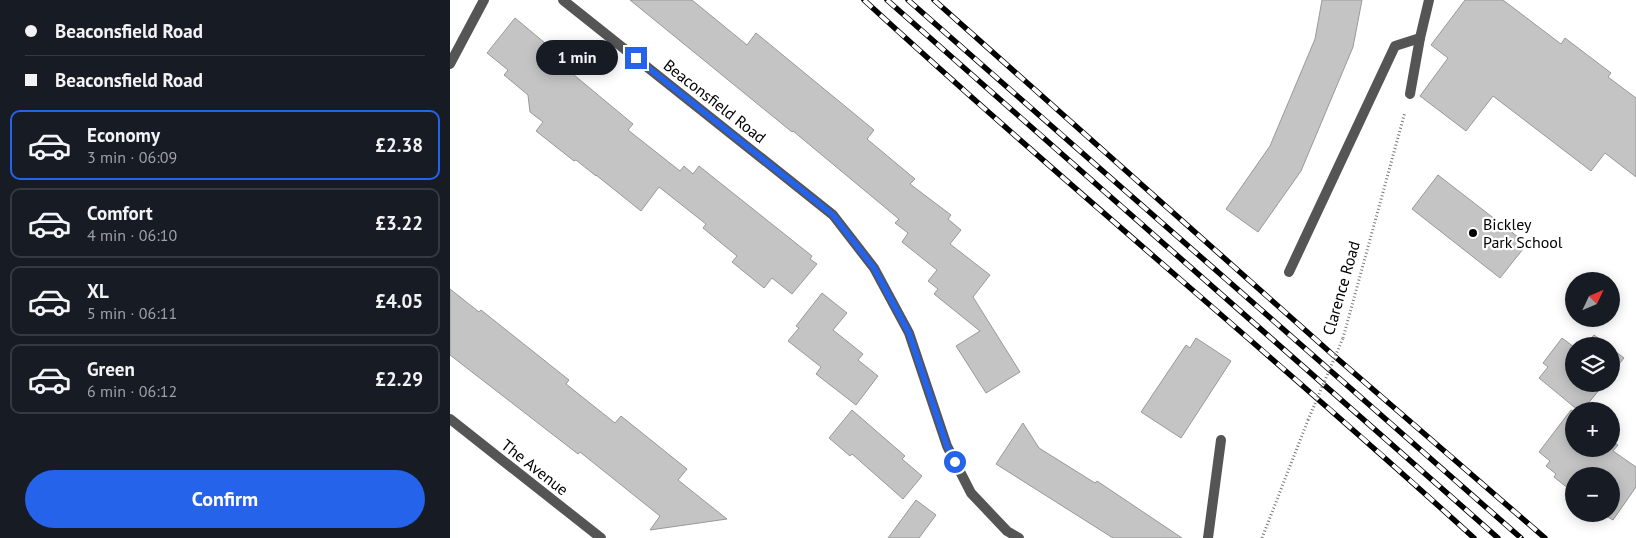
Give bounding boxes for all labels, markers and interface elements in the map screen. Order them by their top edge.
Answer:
text: Beaconsfield Road [55,19,203,43]
callout: 1 min [536,40,618,76]
text: 1 min [557,47,597,67]
route end [625,47,647,69]
street label: Beaconsfield Road [660,55,770,147]
text: Beaconsfield Road [55,68,203,92]
icon: car [27,123,72,168]
text: Economy [87,123,160,147]
text: £2.38 [375,133,423,157]
text: 3 min · 06:09 [87,147,177,167]
icon: car [27,201,72,246]
text: Comfort [87,201,153,225]
text: £3.22 [375,211,423,235]
place label: Bickley Park School [1483,214,1563,252]
text: 4 min · 06:10 [87,225,177,245]
marker: Bickley Park School [1467,227,1479,239]
street label: Clarence Road [1318,239,1364,337]
north arrow [1565,272,1620,328]
map controls [1565,272,1620,522]
icon: car [27,279,72,324]
text: XL [87,279,109,303]
text: £4.05 [375,289,423,313]
text: 5 min · 06:11 [87,303,177,323]
button: layers [1565,337,1620,392]
icon: car [27,357,72,402]
text: Green [87,357,135,381]
text: £2.29 [375,367,423,391]
text: 6 min · 06:12 [87,381,177,401]
button: + [1565,402,1620,457]
street label: The Avenue [498,435,572,499]
route start [944,451,966,473]
button: − [1565,467,1620,522]
button: Confirm [25,470,425,528]

